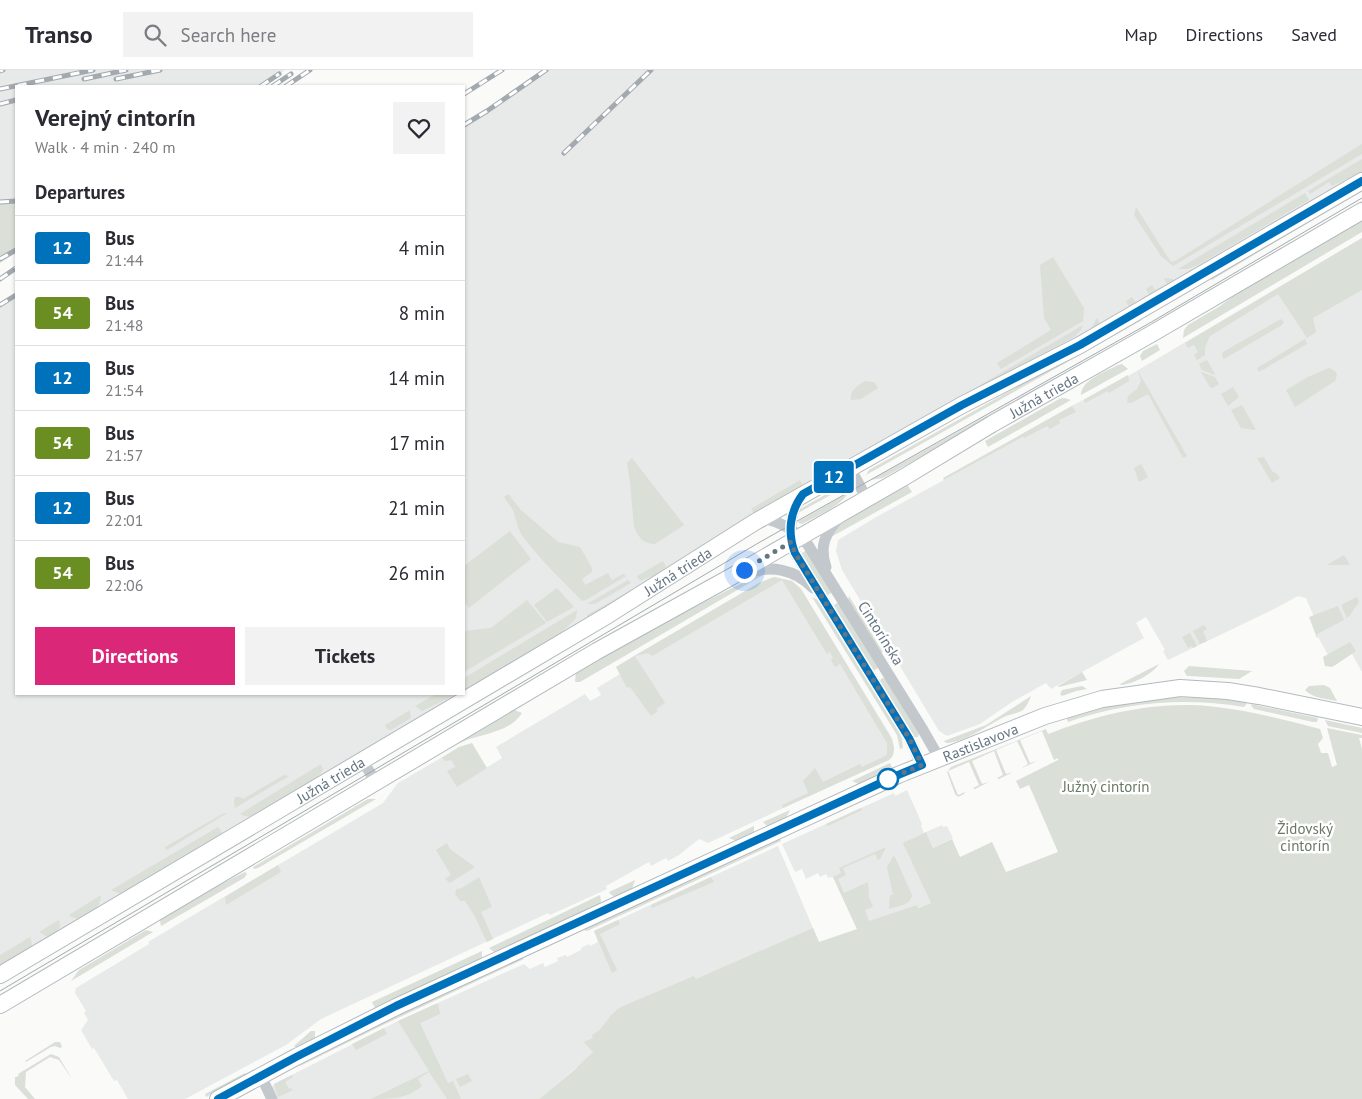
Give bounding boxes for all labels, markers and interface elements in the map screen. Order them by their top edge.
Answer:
search box [123,12,473,57]
text: Transo [25,19,93,50]
icon: search [141,21,169,49]
text: Search here [181,23,276,47]
text: Map [1125,23,1157,46]
text: Directions [1185,23,1263,46]
text: Saved [1291,23,1337,46]
text: Verejný cintorín [35,102,196,133]
button: heart [393,102,445,154]
text: Walk · 4 min · 240 m [35,137,175,157]
text: Departures [35,180,125,204]
text: Bus [105,226,134,250]
text: 12 [52,236,73,259]
text: 4 min [399,236,445,260]
text: 21:44 [105,250,143,270]
text: Bus [105,291,134,315]
text: 54 [52,301,73,324]
text: 8 min [399,301,445,325]
text: 21:48 [105,315,143,335]
text: Bus [105,356,134,380]
text: 12 [52,366,73,389]
text: 14 min [388,366,445,390]
street label: Južná trieda [1005,368,1082,422]
text: 21:54 [105,380,143,400]
text: Bus [105,421,134,445]
text: 54 [52,431,73,454]
text: 17 min [389,431,445,455]
text: 21:57 [105,445,143,465]
line badge: 12 [812,461,856,493]
text: 12 [824,465,844,488]
text: Bus [105,486,134,510]
text: 12 [52,496,73,519]
text: 21 min [388,496,445,520]
text: 22:01 [105,510,143,530]
street label: Južná trieda [639,543,715,600]
text: Bus [105,551,134,575]
your location [732,558,757,583]
text: 54 [52,561,73,584]
text: 26 min [388,561,445,585]
text: 22:06 [105,575,143,595]
street label: Cintorínska [854,597,908,669]
button: Directions [35,627,235,685]
button: Tickets [245,627,445,685]
street label: Rastislavova [940,718,1021,766]
street label: Južná trieda [292,752,368,807]
unlabelled marker [877,768,899,790]
park label: Južný cintorín [1061,777,1150,796]
park label: Židovský cintorín [1277,819,1333,855]

